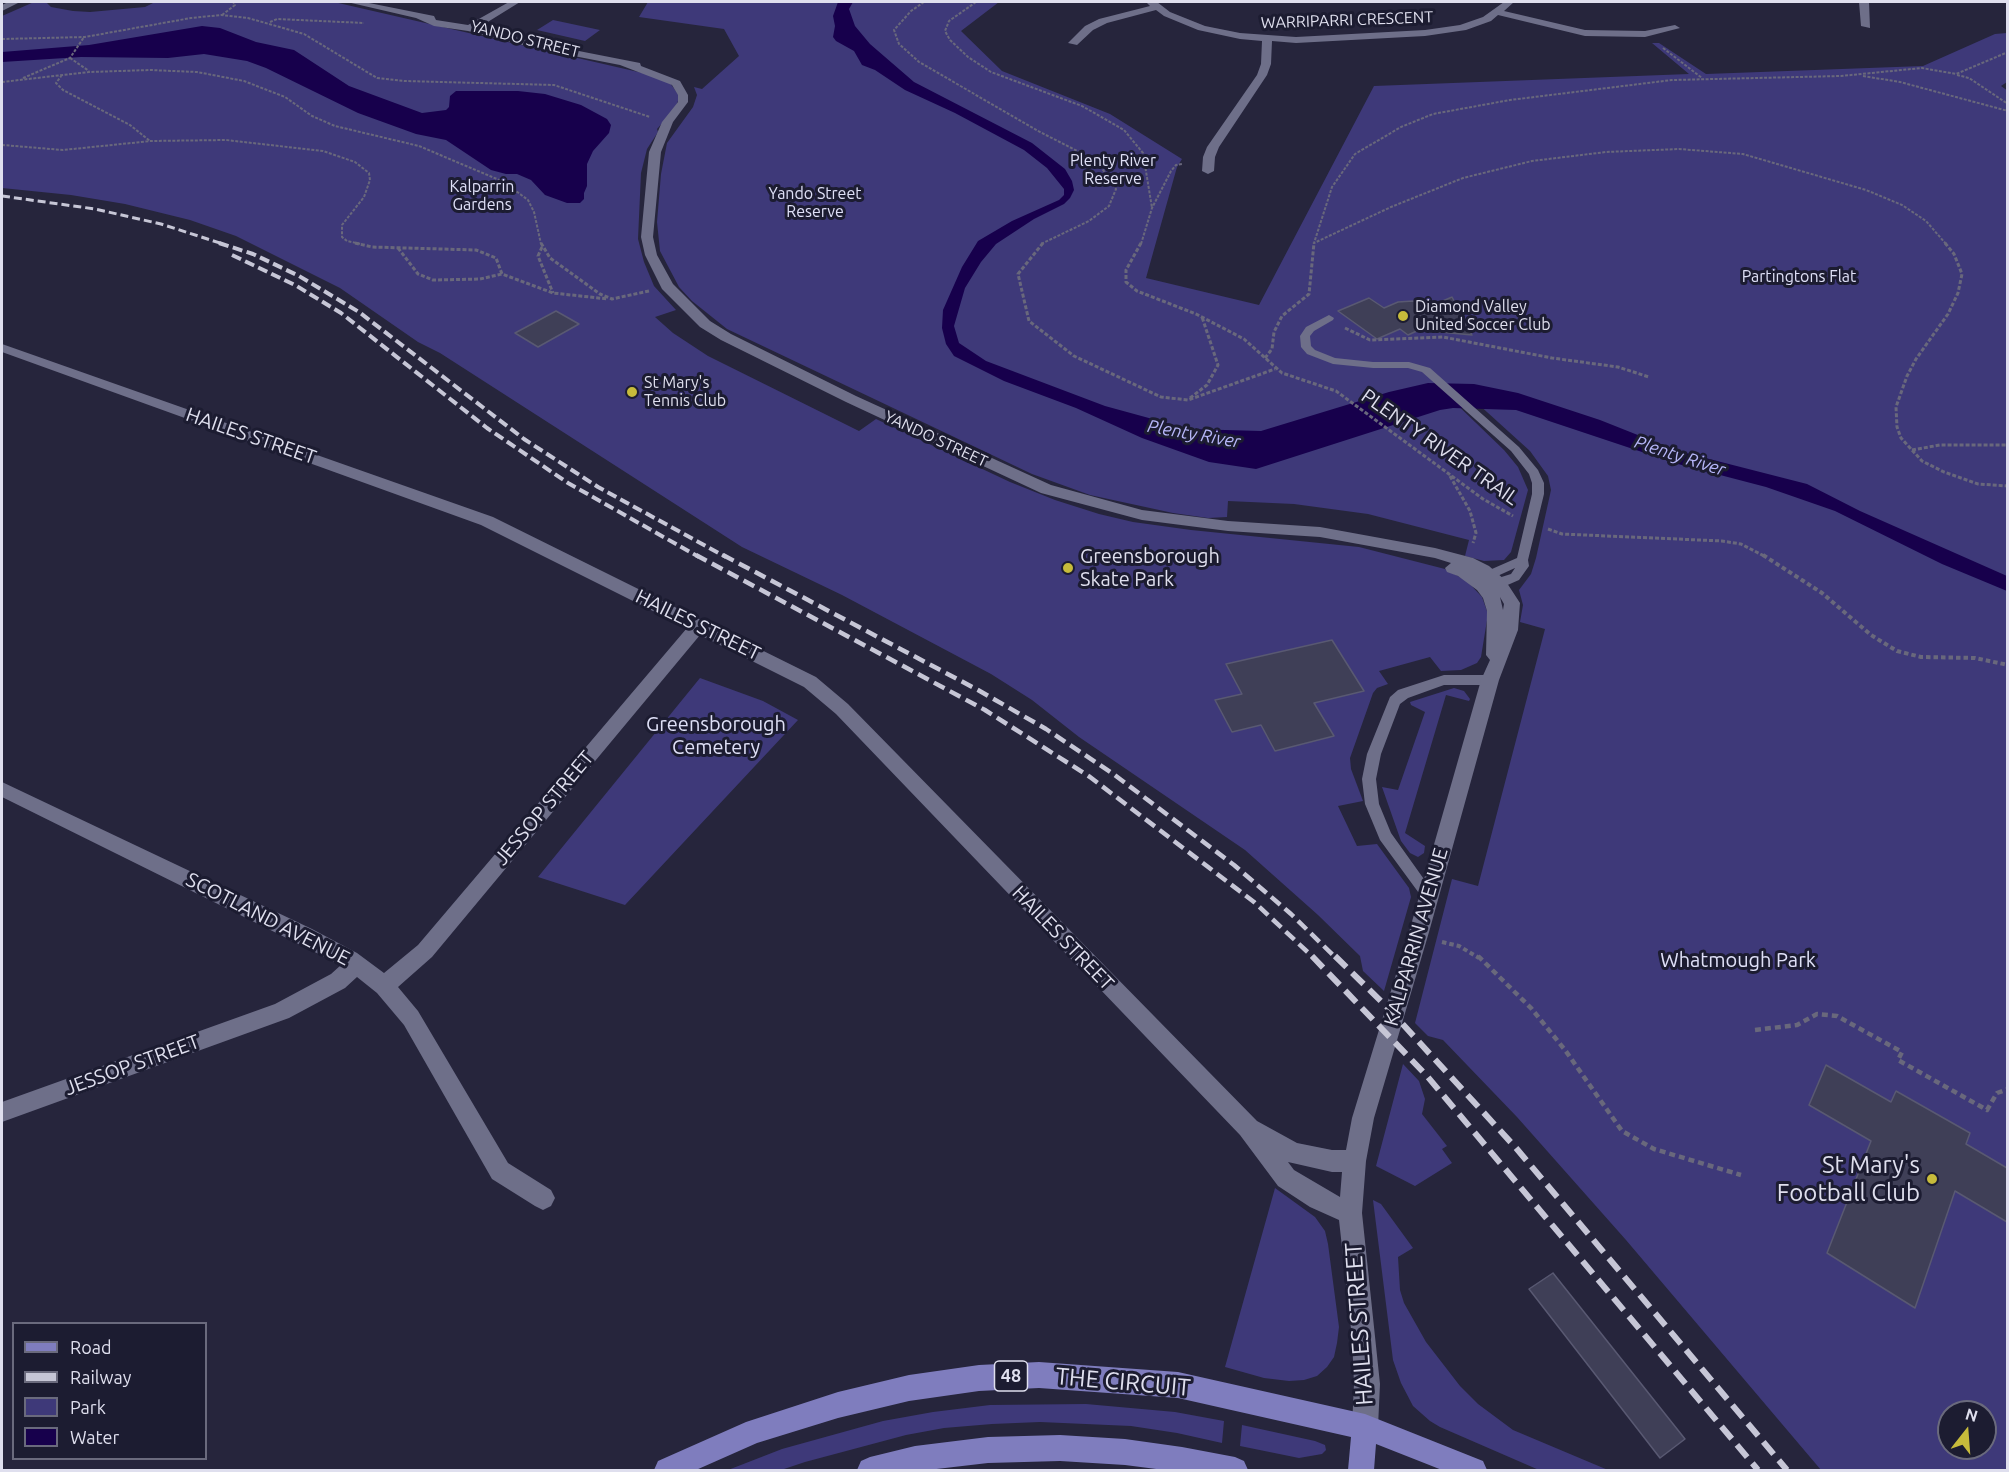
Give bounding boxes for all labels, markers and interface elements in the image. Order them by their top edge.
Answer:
street label: WARRIPARRI CRESCENT [1261,7,1433,33]
street label: YANDO STREET [469,16,581,62]
park label: Plenty River Reserve [1070,151,1156,189]
park label: Kalparrin Gardens [450,177,514,215]
park label: Yando Street Reserve [768,184,862,222]
park label: Partingtons Flat [1742,267,1856,287]
place label: Diamond Valley United Soccer Club [1415,297,1551,335]
marker: Diamond Valley United Soccer Club [1396,309,1410,323]
place label: St Mary's Tennis Club [644,373,726,411]
street label: PLENTY RIVER TRAIL [1357,384,1523,510]
marker: St Mary's Tennis Club [625,385,639,399]
street label: HAILES STREET [183,402,319,470]
street label: YANDO STREET [881,407,991,471]
water label: Plenty River [1146,415,1242,453]
water label: Plenty River [1632,431,1728,481]
place label: Greensborough Skate Park [1080,544,1220,591]
marker: Greensborough Skate Park [1061,561,1075,575]
street label: HAILES STREET [632,584,764,666]
park label: Greensborough Cemetery [646,712,786,759]
street label: JESSOP STREET [489,746,599,870]
street label: KALPARRIN AVENUE [1379,845,1453,1029]
street label: SCOTLAND AVENUE [182,867,354,971]
street label: HAILES STREET [1007,881,1119,995]
park label: Whatmough Park [1660,948,1816,972]
street label: JESSOP STREET [61,1029,203,1101]
place label: St Mary's Football Club [1777,1151,1920,1207]
marker: St Mary's Football Club [1925,1172,1939,1186]
street label: HAILES STREET [1339,1242,1379,1406]
legend [12,1322,207,1460]
text: Road [70,1337,112,1357]
road number: 48 [994,1361,1028,1391]
street label: THE CIRCUIT [1054,1362,1192,1402]
text: Railway [70,1367,131,1387]
text: Park [70,1397,106,1417]
north arrow [1937,1400,1997,1460]
text: N [1963,1404,1980,1425]
text: Water [70,1427,119,1447]

